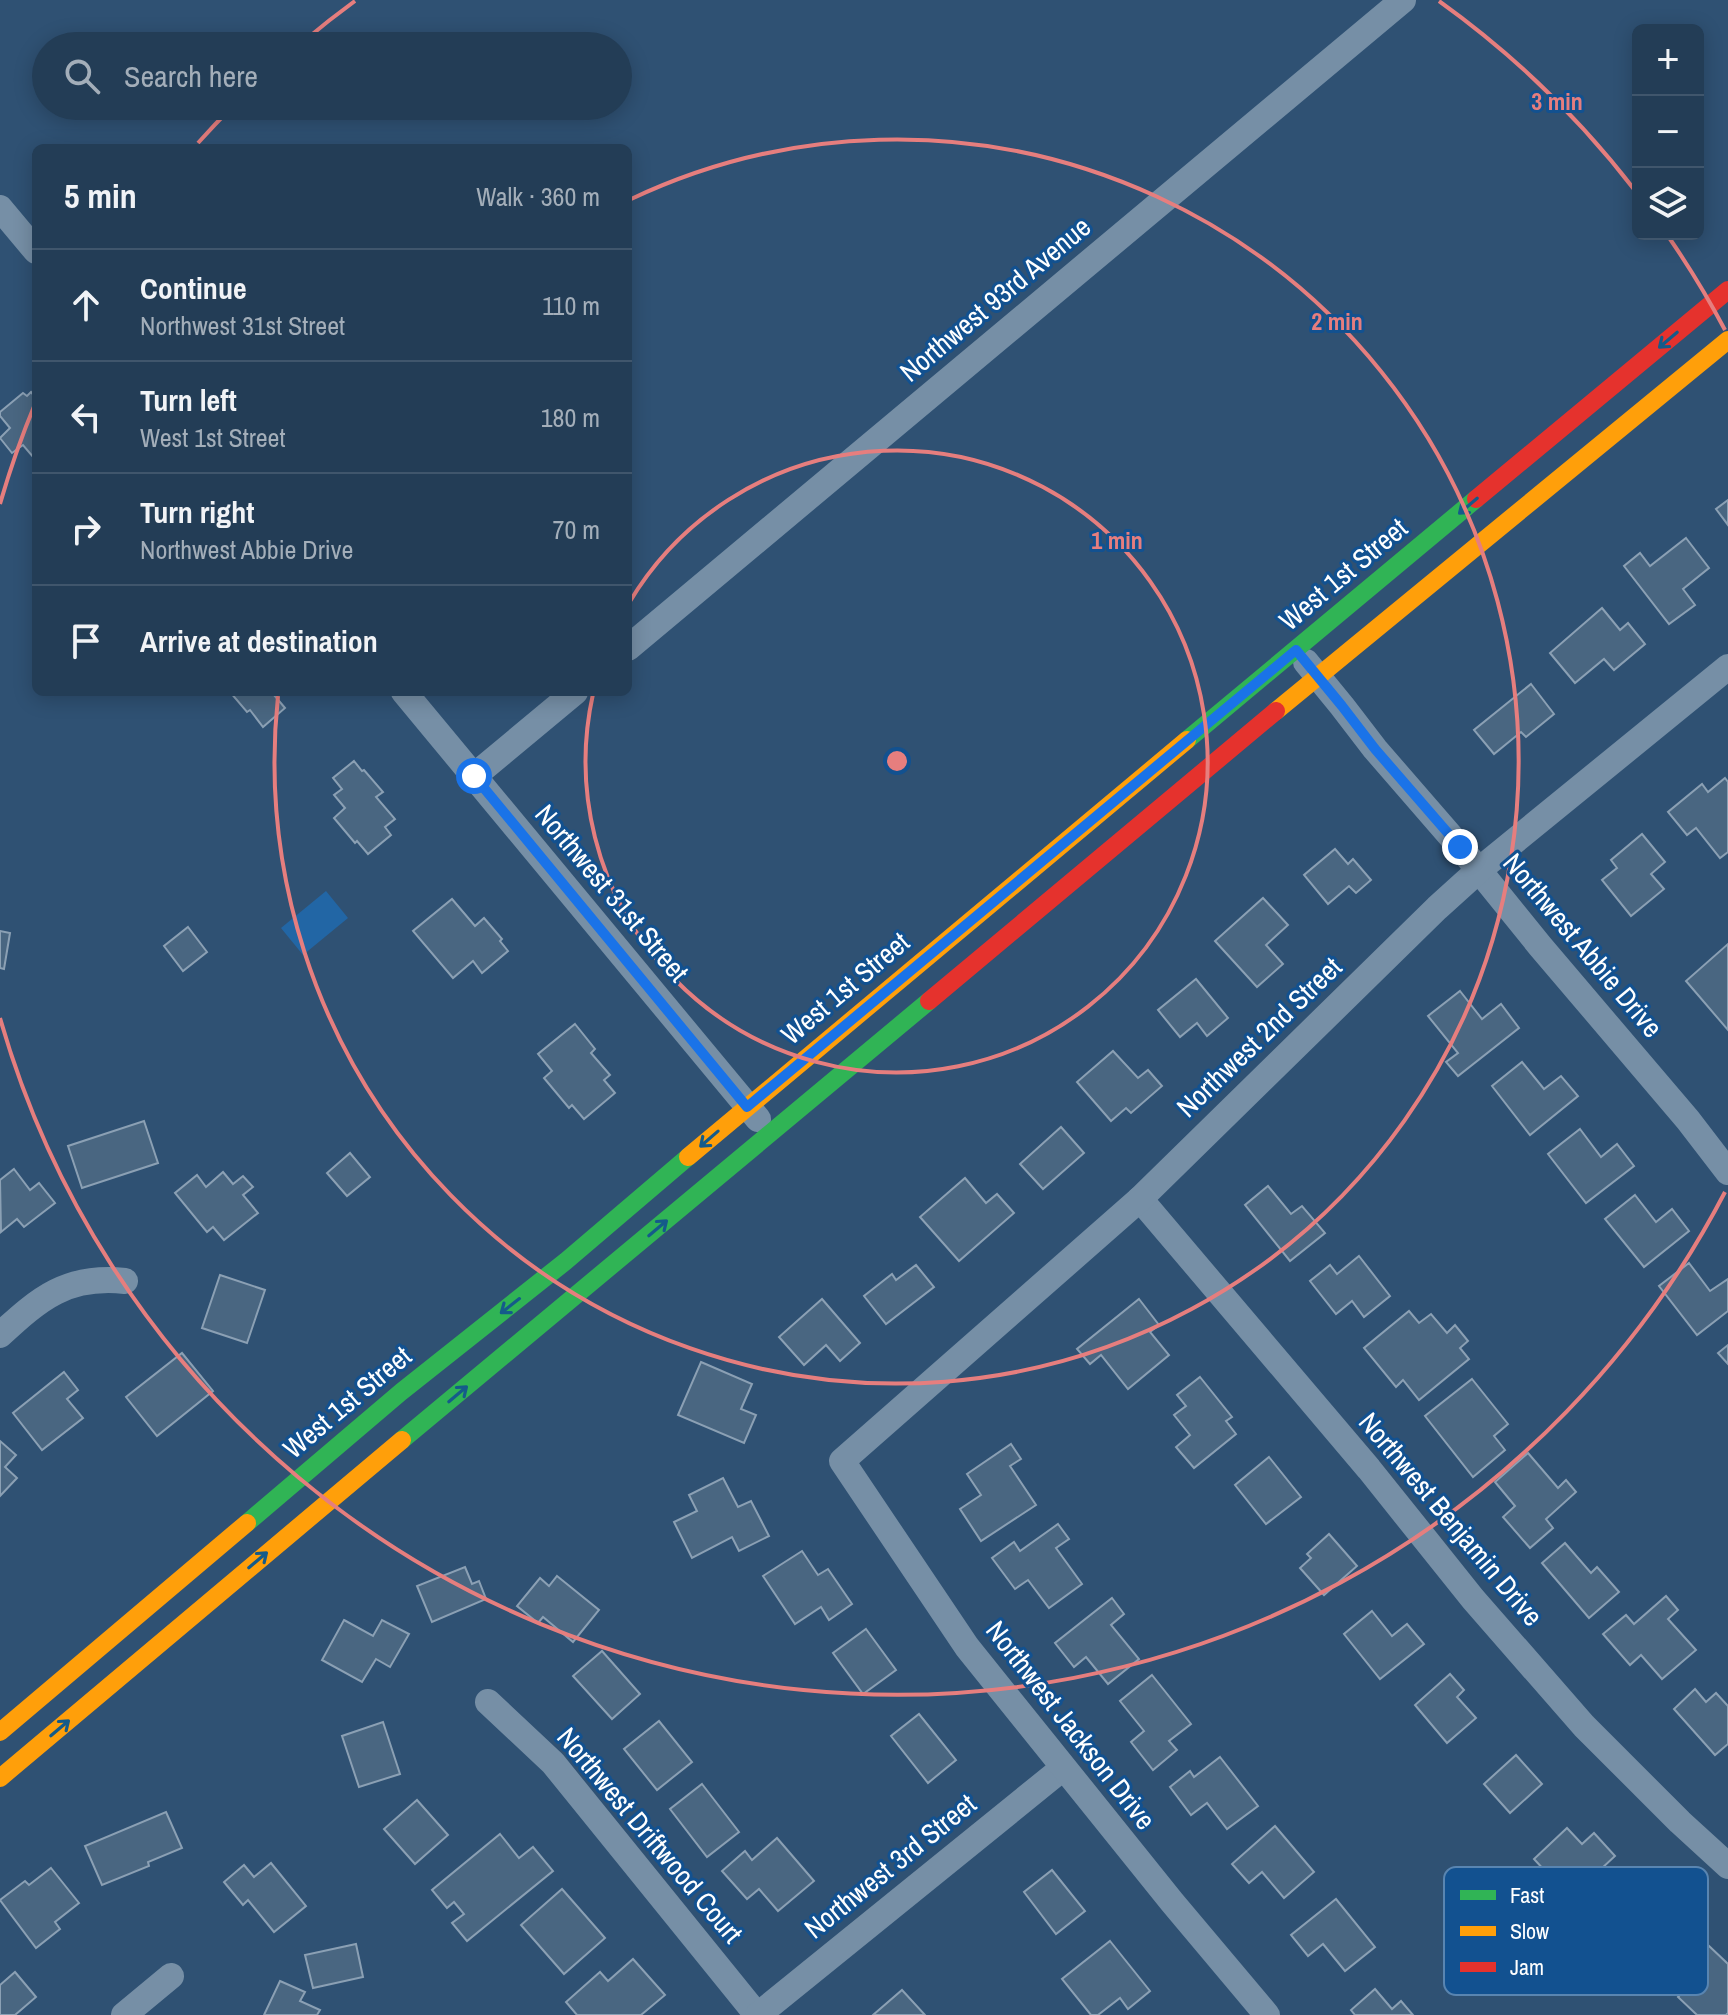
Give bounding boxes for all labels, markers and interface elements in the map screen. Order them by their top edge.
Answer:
map controls [1632,24,1704,240]
button: + [1632,24,1704,96]
search box [32,32,632,120]
icon: search [60,54,104,98]
text: Search here [124,56,258,96]
text: 3 min [1531,85,1583,117]
button: − [1632,96,1704,168]
button: layers [1632,168,1704,240]
text: 5 min [64,173,137,219]
text: Walk · 360 m [476,179,600,214]
street label: Northwest 93rd Avenue [892,208,1098,390]
text: Continue [140,268,247,308]
icon: ahead [64,283,108,327]
text: 110 m [542,288,600,323]
text: 2 min [1311,305,1363,337]
text: Northwest 31st Street [140,308,345,343]
one-way arrow [1658,331,1679,349]
text: Turn left [140,380,237,420]
icon: left [64,395,108,439]
text: 180 m [541,400,600,435]
text: West 1st Street [140,420,285,455]
text: Turn right [140,492,254,532]
one-way arrow [1458,497,1479,515]
icon: right [64,507,108,551]
street label: West 1st Street [1271,509,1415,639]
text: 70 m [553,512,600,547]
text: 1 min [1091,524,1143,556]
text: Northwest Abbie Drive [140,532,353,567]
icon: arrive [64,619,108,663]
text: Arrive at destination [140,621,378,661]
centre of rings [883,747,911,775]
route start [456,758,492,794]
street label: Northwest 31st Street [526,796,698,990]
route end [1442,829,1478,865]
street label: Northwest Abbie Drive [1495,845,1671,1045]
street label: West 1st Street [773,923,917,1053]
street label: Northwest 2nd Street [1168,948,1350,1126]
one-way arrow [700,1129,720,1147]
one-way arrow [647,1219,668,1237]
one-way arrow [500,1297,521,1314]
street label: West 1st Street [275,1337,419,1467]
one-way arrow [447,1385,468,1403]
street label: Northwest Benjamin Drive [1350,1404,1552,1634]
one-way arrow [248,1551,268,1569]
street label: Northwest Jackson Drive [977,1613,1165,1837]
one-way arrow [49,1719,69,1737]
street label: Northwest Driftwood Court [549,1719,751,1951]
street label: Northwest 3rd Street [796,1785,984,1947]
legend [1444,1867,1708,1995]
text: Fast [1510,1880,1544,1910]
text: Slow [1510,1916,1549,1946]
text: Jam [1510,1952,1544,1982]

